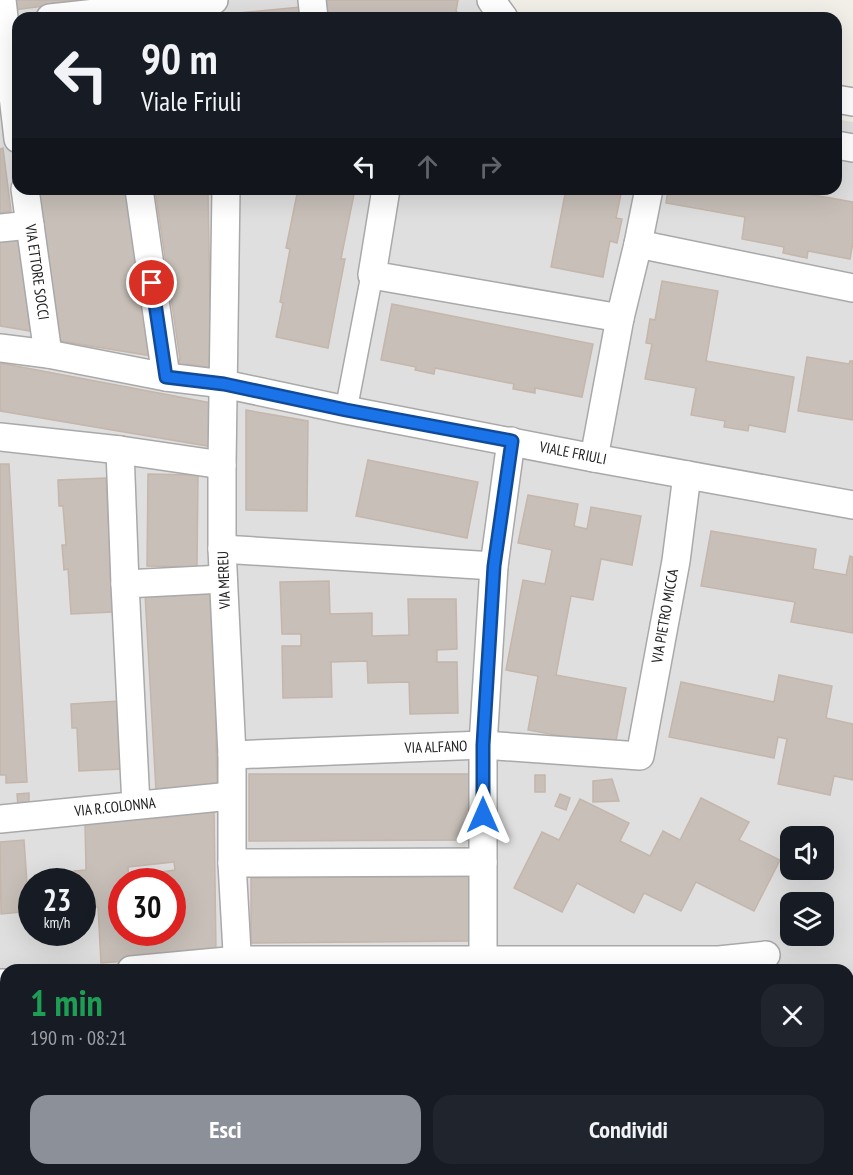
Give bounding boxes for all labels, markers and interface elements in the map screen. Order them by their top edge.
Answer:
text: 90 m [141,31,218,86]
icon: left [42,36,120,114]
text: Viale Friuli [141,84,242,118]
icon: left [348,150,381,183]
icon: ahead [411,150,444,183]
icon: right [474,150,507,183]
street label: VIA ETTORE SOCCI [21,222,54,321]
pin [126,257,177,308]
icon: arrive [135,266,168,299]
street label: VIALE FRIULI [537,437,608,468]
street label: VIA MEREU [213,551,234,610]
street label: VIA PIETRO MICCA [647,567,682,665]
street label: VIA ALFANO [403,736,468,757]
position arrow [451,783,515,847]
street label: VIA R.COLONNA [72,793,157,820]
map controls [780,826,834,946]
button: sound [780,826,834,880]
speed limit sign: 30 [108,868,186,946]
text: 23 [43,880,71,919]
button: layers [780,892,834,946]
text: km/h [44,913,70,932]
text: 1 min [30,979,103,1026]
button: close [761,984,824,1047]
text: 190 m · 08:21 [30,1025,127,1051]
button: Esci [30,1095,421,1164]
button: Condividi [433,1095,824,1164]

